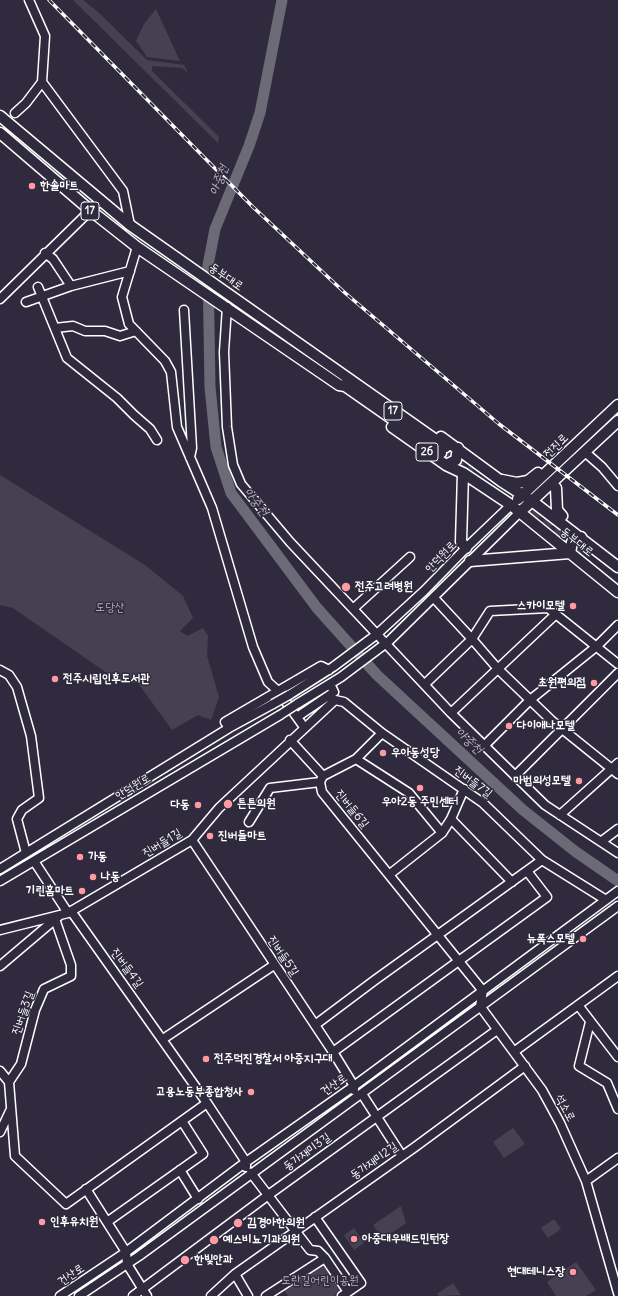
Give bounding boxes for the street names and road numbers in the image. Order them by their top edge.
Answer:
road number: 17 [81,202,99,220]
street label: 동부대로 [206,260,246,294]
road number: 17 [384,402,402,420]
street label: 전진로 [541,431,571,461]
road number: 26 [416,443,438,461]
street label: 동부대로 [557,524,597,560]
street label: 안덕원로 [422,538,460,576]
street label: 진버들7길 [451,763,495,801]
street label: 안덕원로 [113,771,153,803]
street label: 진버들6길 [332,787,372,831]
street label: 진버들1길 [140,826,184,860]
street label: 진버들5길 [264,933,302,979]
street label: 진버들4길 [108,945,146,991]
street label: 진버들3길 [9,989,37,1037]
street label: 건산로 [318,1071,350,1099]
street label: 석소로 [552,1092,578,1124]
street label: 동가재미3길 [280,1130,334,1174]
street label: 동가재미2길 [347,1139,401,1183]
street label: 건산로 [55,1261,87,1289]

